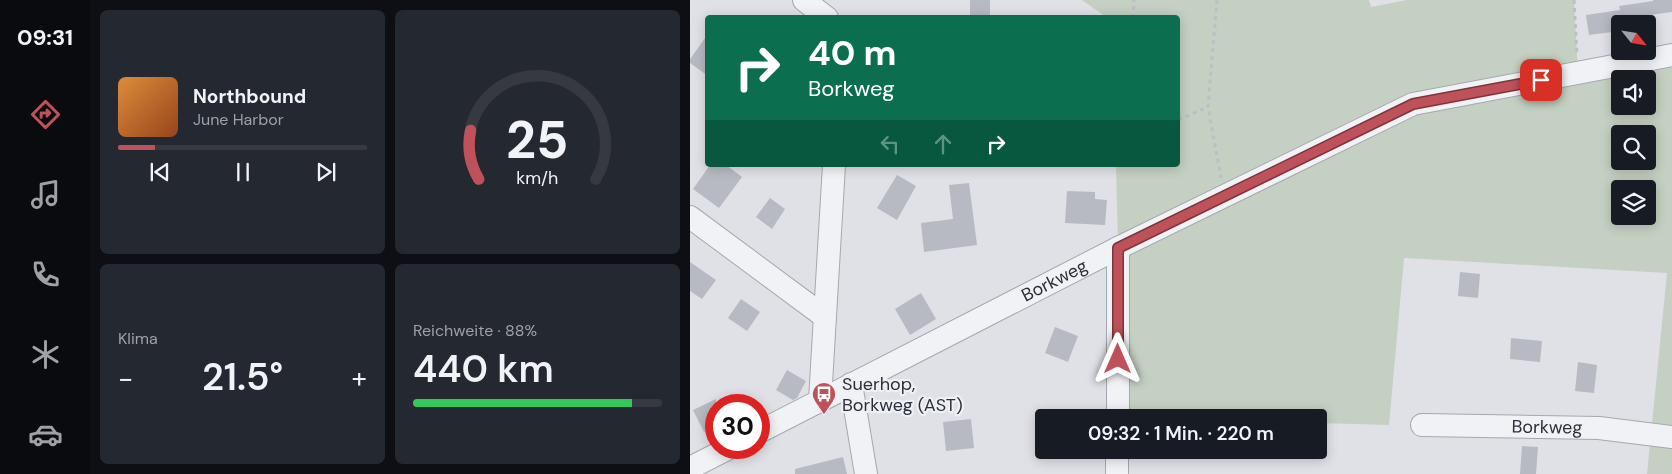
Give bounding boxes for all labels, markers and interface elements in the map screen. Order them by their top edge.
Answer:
north arrow [1611,15,1656,60]
map controls [1611,15,1656,225]
text: 09:31 [17,23,73,52]
text: 40 m [808,30,897,76]
icon: right [725,35,790,100]
pin [1520,59,1562,101]
icon: arrive [1527,66,1555,94]
button: sound [1611,70,1656,115]
text: Borkweg [808,74,895,103]
text: Northbound [193,84,306,109]
icon: directions [28,97,63,132]
text: 25 [506,106,569,174]
text: June Harbor [193,109,284,130]
button: search [1611,125,1656,170]
icon: left [876,130,904,158]
icon: ahead [929,130,957,158]
icon: right [982,130,1010,158]
icon: previous [146,158,174,186]
icon: pause [229,158,257,186]
icon: next [312,158,340,186]
text: km/h [516,166,559,190]
icon: music [28,177,63,212]
button: layers [1611,180,1656,225]
street label: Borkweg [1017,254,1091,307]
icon: phone [28,257,63,292]
text: Reichweite · 88% [413,320,537,341]
text: Klima [118,328,158,349]
position arrow [1091,332,1143,384]
icon: climate [28,337,63,372]
text: 440 km [413,344,554,394]
text: 21.5° [202,352,283,402]
text: − [118,360,133,397]
text: + [352,360,367,397]
place label: Suerhop, Borkweg (AST) [842,372,963,417]
bus stop icon: Suerhop, Borkweg (AST) [811,381,837,415]
speed limit sign: 30 [705,394,770,459]
street label: Borkweg [1511,415,1583,440]
icon: car [28,417,63,452]
text: 09:32 · 1 Min. · 220 m [1088,421,1274,446]

